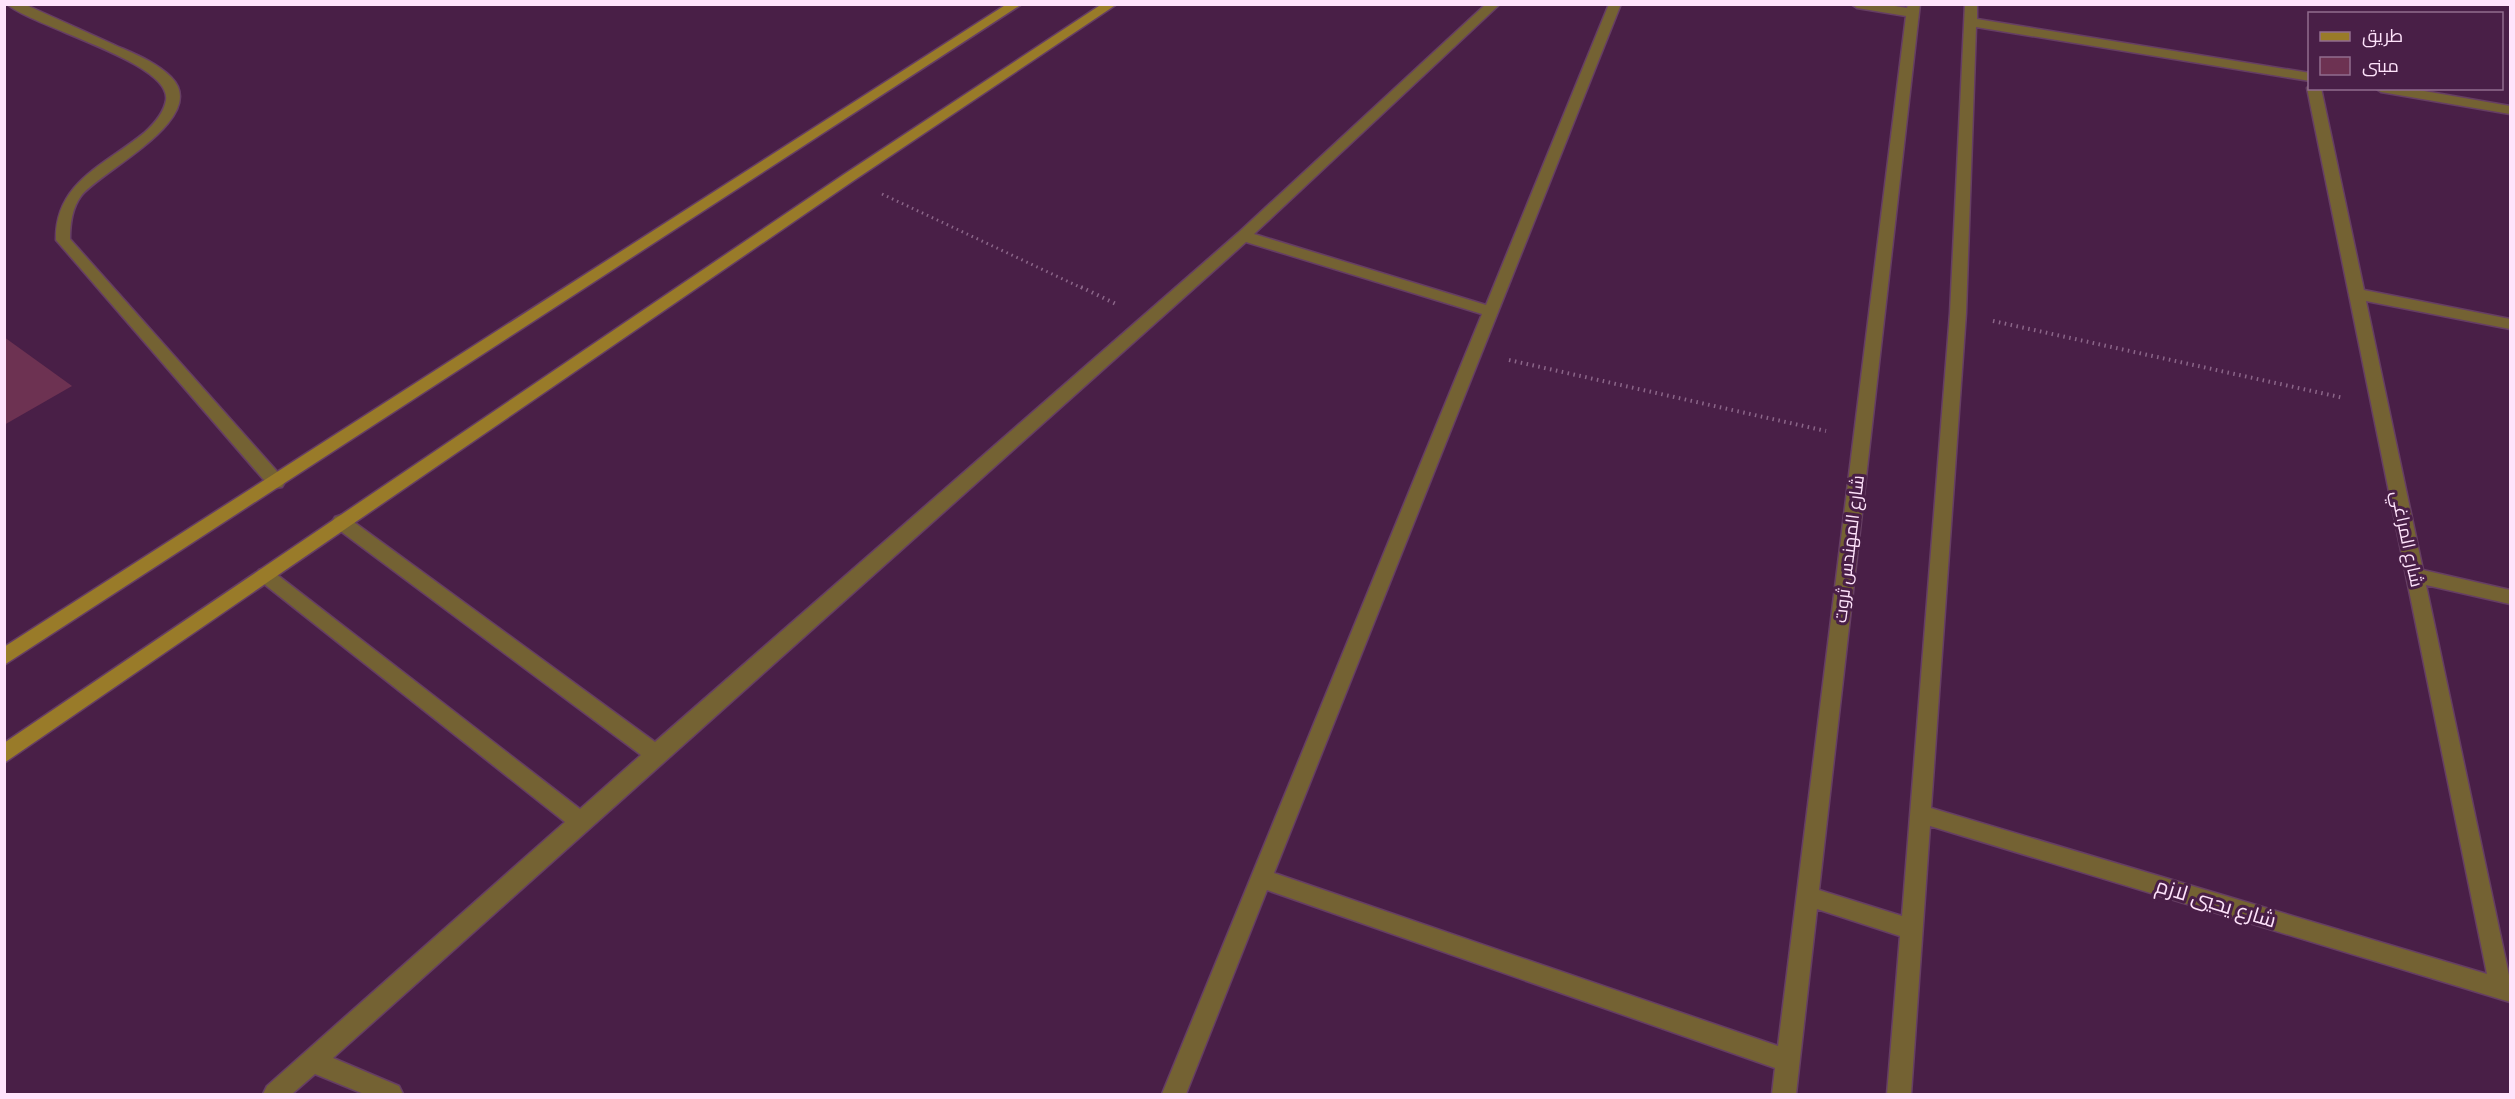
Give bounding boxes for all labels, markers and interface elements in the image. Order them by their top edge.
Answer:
legend [2308,12,2503,90]
text: طريق [2362,25,2403,48]
text: مبنى [2362,55,2399,77]
street label: شارع المهندس ثروت [1829,474,1870,624]
street label: شارع المراغي [2383,489,2428,590]
street label: شارع يحيي لازم [2152,872,2279,935]

